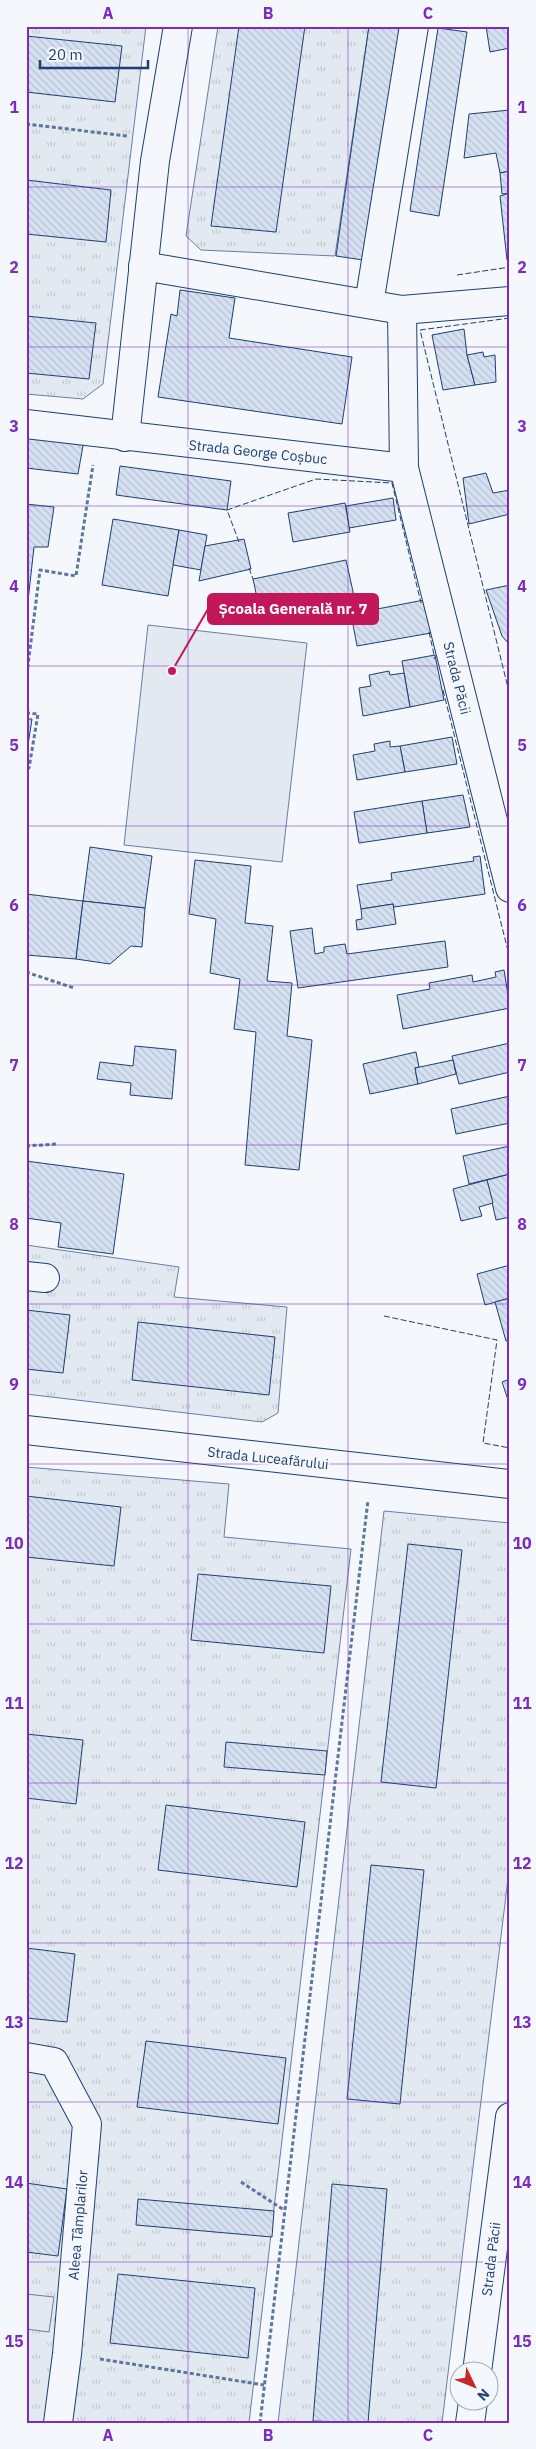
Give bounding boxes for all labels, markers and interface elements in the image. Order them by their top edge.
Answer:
text: A [103,3,114,23]
text: B [263,3,274,23]
text: C [423,3,433,23]
scale bar [40,38,148,70]
text: 20 m [48,45,83,64]
text: 1 [9,97,19,117]
text: 1 [517,97,527,117]
text: 2 [9,257,19,277]
text: 2 [517,257,527,277]
text: 3 [9,416,19,436]
text: 3 [517,416,527,436]
street label: Strada George Coșbuc [188,436,328,468]
text: 4 [9,576,19,596]
text: 4 [517,576,527,596]
callout: Școala Generală nr. 7 [208,594,378,624]
text: Școala Generală nr. 7 [218,599,368,618]
street label: Strada Păcii [439,640,475,716]
text: 5 [9,735,19,755]
text: 5 [517,735,527,755]
text: 6 [9,895,19,915]
text: 6 [517,895,527,915]
text: 7 [9,1055,19,1075]
text: 7 [517,1055,527,1075]
text: 8 [9,1214,19,1234]
text: 8 [517,1214,527,1234]
text: 9 [9,1374,19,1394]
text: 9 [517,1374,527,1394]
street label: Strada Luceafărului [206,1443,330,1473]
text: 10 [4,1533,24,1553]
text: 10 [512,1533,532,1553]
text: 11 [4,1693,24,1713]
text: 11 [512,1693,532,1713]
text: 12 [4,1853,24,1873]
text: 12 [512,1853,532,1873]
text: 13 [4,2012,24,2032]
text: 13 [512,2012,532,2032]
street label: Aleea Tâmplarilor [64,2169,92,2281]
text: 14 [4,2172,24,2192]
text: 14 [512,2172,532,2192]
street label: Strada Păcii [478,2221,504,2297]
text: 15 [4,2331,24,2351]
text: 15 [512,2331,532,2351]
north arrow [448,2362,498,2412]
text: N [473,2385,494,2405]
text: A [103,2425,114,2445]
text: B [263,2425,274,2445]
text: C [423,2425,433,2445]

